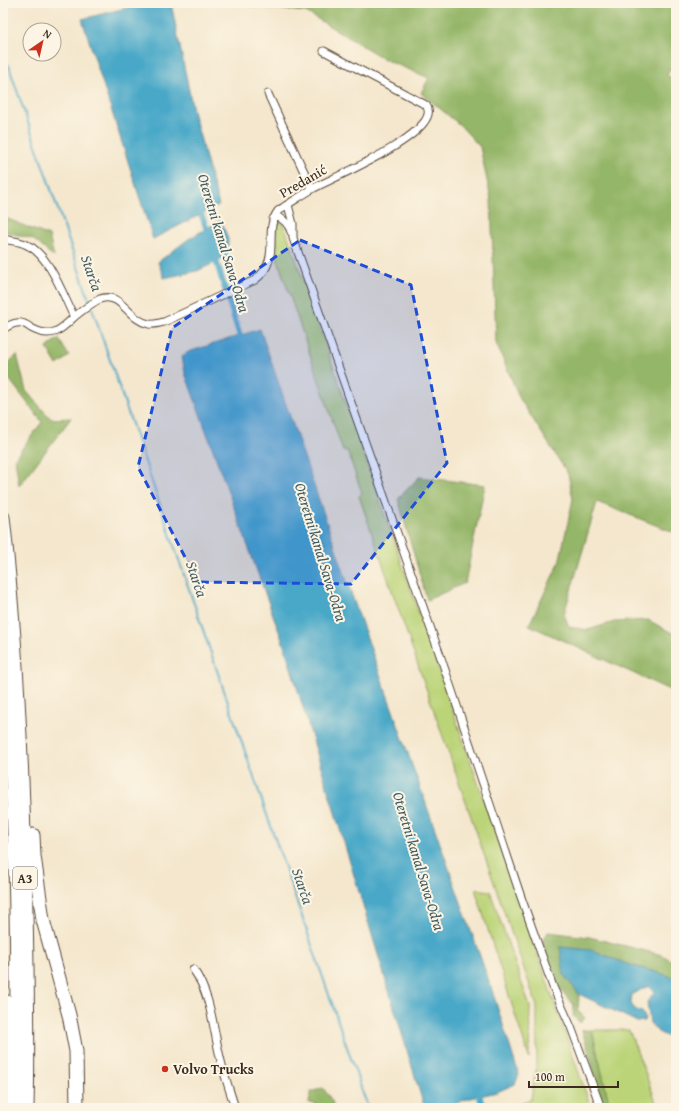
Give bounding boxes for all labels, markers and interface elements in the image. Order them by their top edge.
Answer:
north arrow [22,22,62,62]
text: N [40,25,56,43]
street label: Predanić [276,159,330,203]
water label: Oteretni kanal Sava-Odra [193,171,255,315]
water label: Starča [76,252,108,294]
water label: Oteretni kanal Sava-Odra [290,480,352,624]
water label: Starča [181,558,213,600]
water label: Oteretni kanal Sava-Odra [388,789,450,933]
water label: Starča [287,865,319,907]
road number: A3 [13,867,37,889]
place label: Volvo Trucks [173,1059,254,1079]
scale bar [529,1063,618,1089]
marker: Volvo Trucks [160,1064,170,1074]
text: 100 m [535,1068,565,1085]

